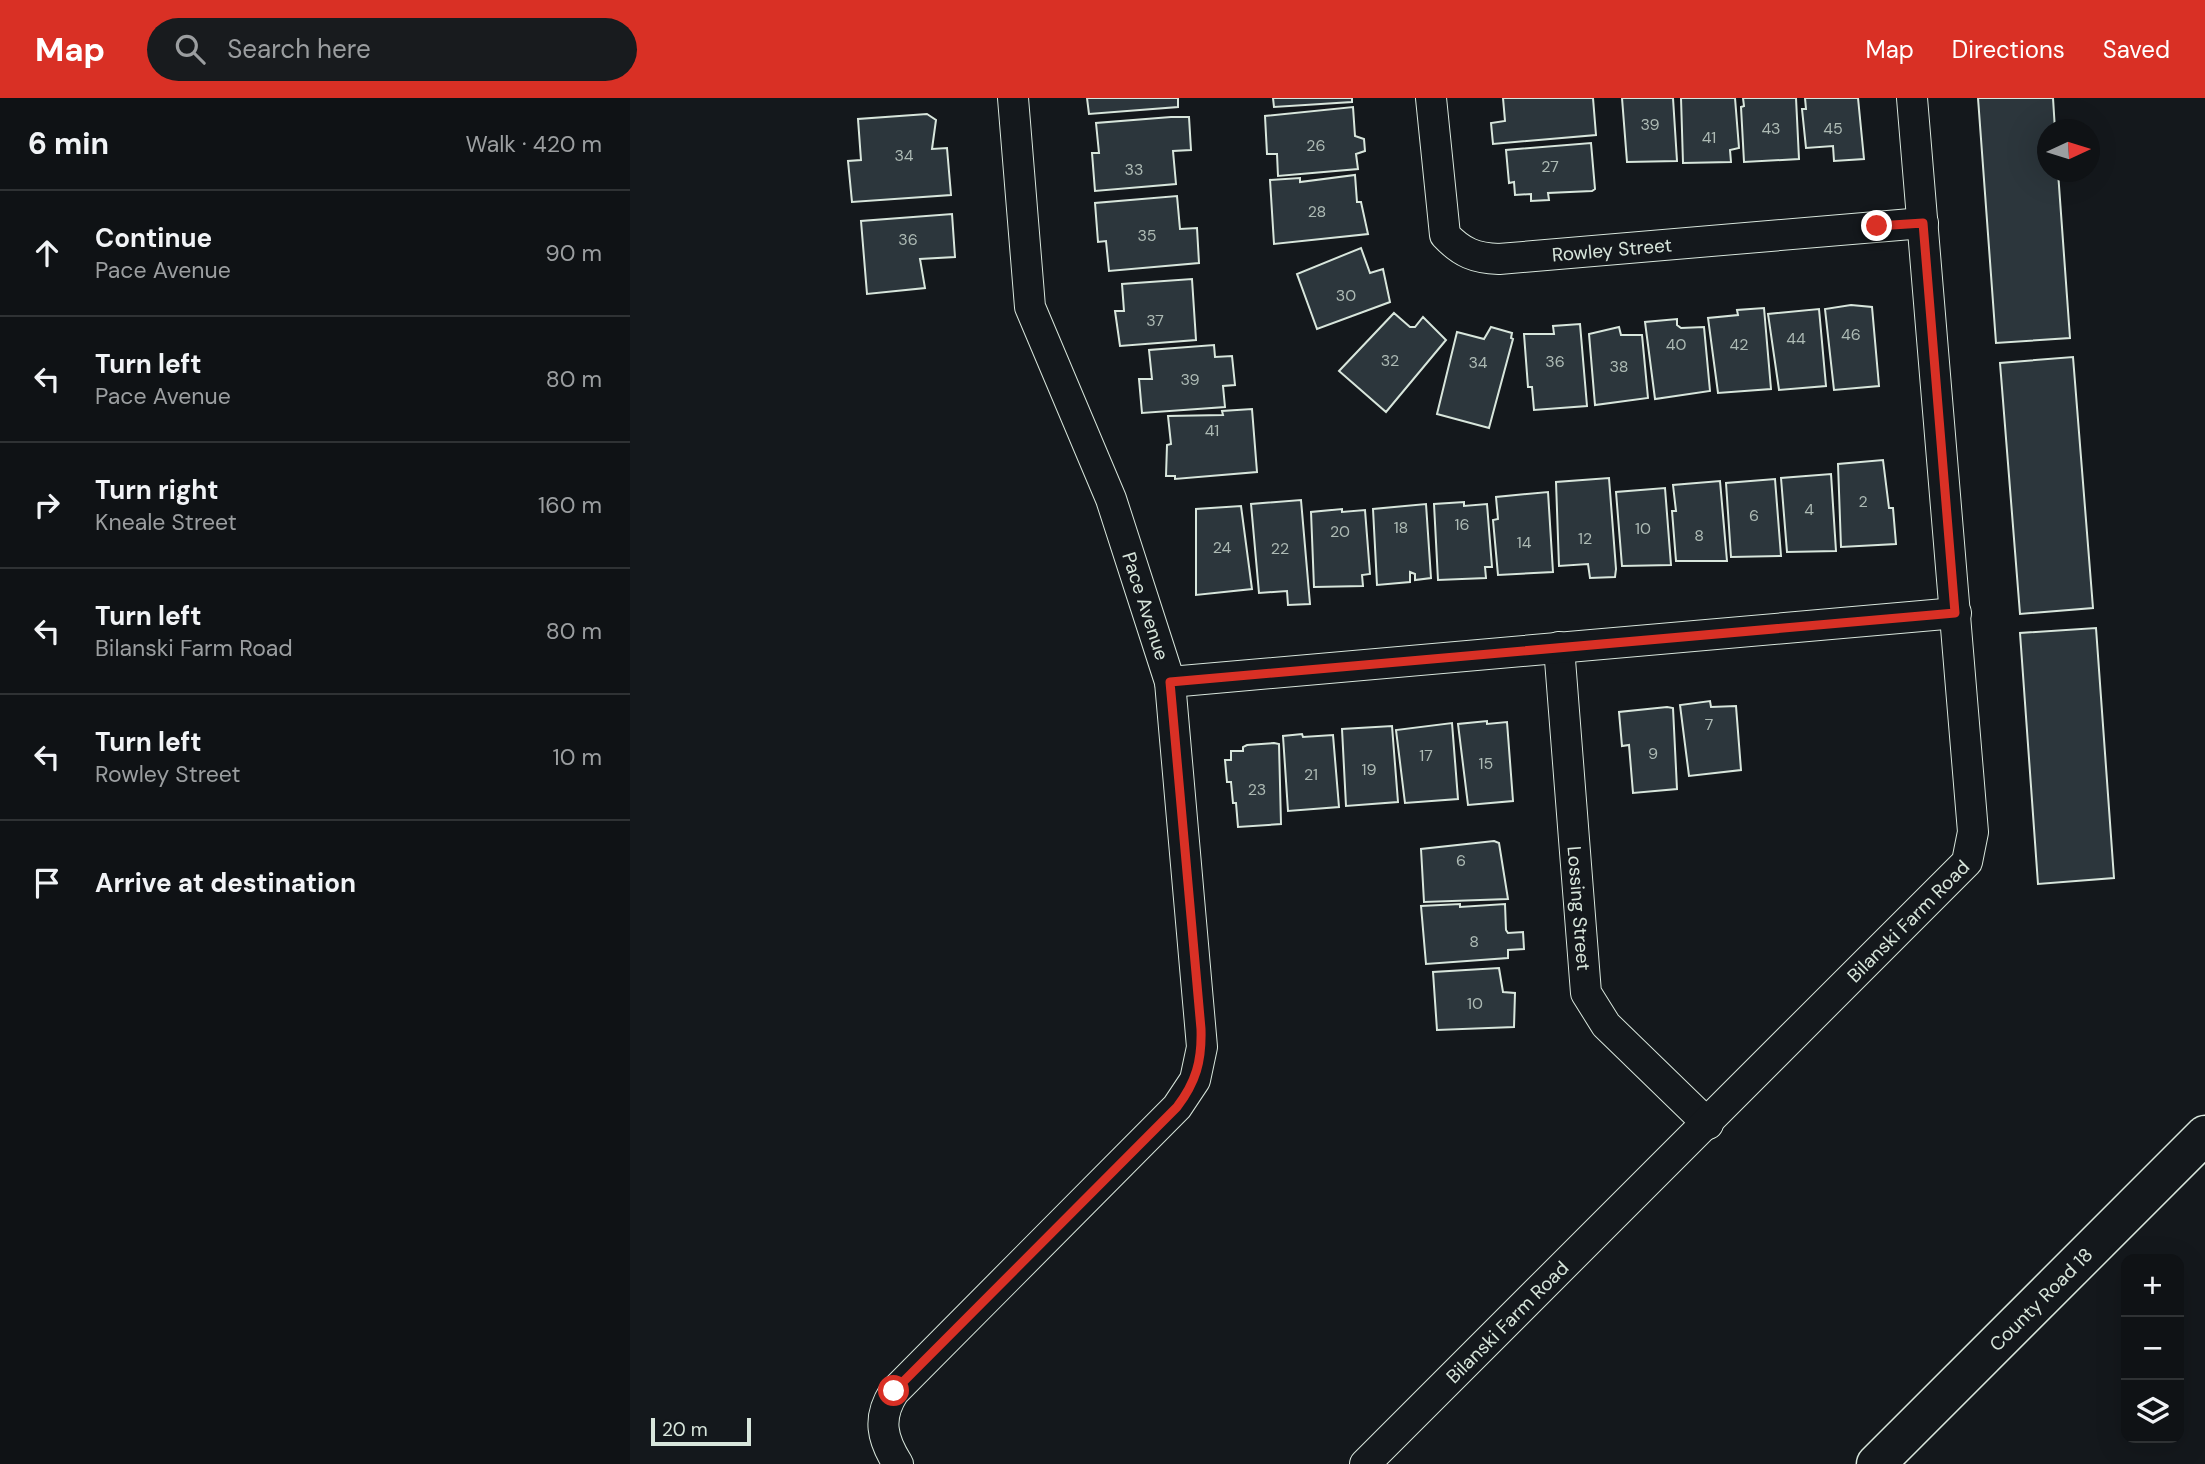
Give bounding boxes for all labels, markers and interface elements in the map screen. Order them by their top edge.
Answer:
search box [147,18,637,81]
text: Map [35,28,105,71]
icon: search [171,30,209,68]
text: Search here [227,32,371,66]
text: Map [1866,34,1914,65]
text: Directions [1952,34,2065,65]
text: Saved [2103,34,2170,65]
house number: 39 [1640,114,1660,135]
house number: 43 [1761,118,1781,139]
house number: 45 [1823,118,1843,139]
north arrow [2037,119,2100,182]
text: 6 min [28,124,109,163]
house number: 41 [1702,127,1716,148]
text: Walk · 420 m [466,129,602,159]
house number: 26 [1306,135,1326,156]
house number: 34 [894,145,914,166]
house number: 27 [1541,156,1559,177]
house number: 33 [1125,159,1143,180]
house number: 28 [1308,201,1326,222]
route end [1861,210,1892,241]
text: Continue [95,221,212,255]
house number: 35 [1137,225,1157,246]
house number: 36 [898,229,918,250]
street label: Rowley Street [1551,232,1673,267]
icon: ahead [28,234,66,272]
text: 90 m [545,238,602,268]
text: Pace Avenue [95,255,231,285]
house number: 30 [1336,285,1356,306]
house number: 37 [1146,310,1164,331]
house number: 46 [1841,324,1861,345]
house number: 44 [1786,328,1806,349]
house number: 40 [1666,334,1686,355]
house number: 42 [1730,334,1748,355]
text: Turn left [95,347,202,381]
house number: 32 [1381,350,1399,371]
house number: 36 [1545,351,1565,372]
house number: 34 [1468,352,1488,373]
house number: 38 [1609,356,1629,377]
icon: left [28,360,66,398]
text: 80 m [546,364,602,394]
house number: 39 [1180,369,1200,390]
text: Pace Avenue [95,381,231,411]
house number: 41 [1205,420,1219,441]
text: Turn right [95,473,219,507]
icon: right [28,486,66,524]
text: 160 m [538,490,602,520]
house number: 2 [1858,491,1868,512]
house number: 4 [1804,499,1814,520]
house number: 6 [1749,505,1759,526]
text: Kneale Street [95,507,237,537]
house number: 16 [1454,514,1470,535]
house number: 18 [1394,517,1408,538]
house number: 10 [1635,518,1651,539]
house number: 20 [1330,521,1350,542]
house number: 8 [1694,525,1704,546]
house number: 12 [1578,528,1592,549]
house number: 14 [1517,532,1532,553]
house number: 24 [1213,537,1232,558]
house number: 22 [1271,538,1289,559]
street label: Pace Avenue [1116,549,1175,663]
text: Turn left [95,599,202,633]
icon: left [28,612,66,650]
text: 80 m [546,616,602,646]
text: Bilanski Farm Road [95,633,293,663]
house number: 7 [1705,714,1713,735]
text: Turn left [95,725,202,759]
icon: left [28,738,66,776]
text: 10 m [552,742,602,772]
house number: 9 [1648,743,1658,764]
house number: 17 [1419,745,1433,766]
house number: 15 [1479,753,1493,774]
text: Rowley Street [95,759,241,789]
house number: 19 [1361,759,1377,780]
house number: 21 [1304,764,1318,785]
house number: 23 [1248,779,1266,800]
street label: Lossing Street [1562,845,1596,972]
house number: 6 [1456,850,1466,871]
street label: Bilanski Farm Road [1842,855,1975,988]
icon: arrive [28,864,66,902]
text: Arrive at destination [95,866,356,900]
house number: 8 [1469,931,1479,952]
house number: 10 [1467,993,1483,1014]
street label: County Road 18 [1984,1242,2098,1357]
map controls [2121,1254,2184,1443]
button: + [2121,1254,2184,1317]
street label: Bilanski Farm Road [1441,1256,1574,1389]
button: − [2121,1317,2184,1380]
route start [878,1375,909,1406]
button: layers [2121,1380,2184,1443]
scale bar [651,1415,751,1447]
text: 20 m [662,1417,708,1442]

